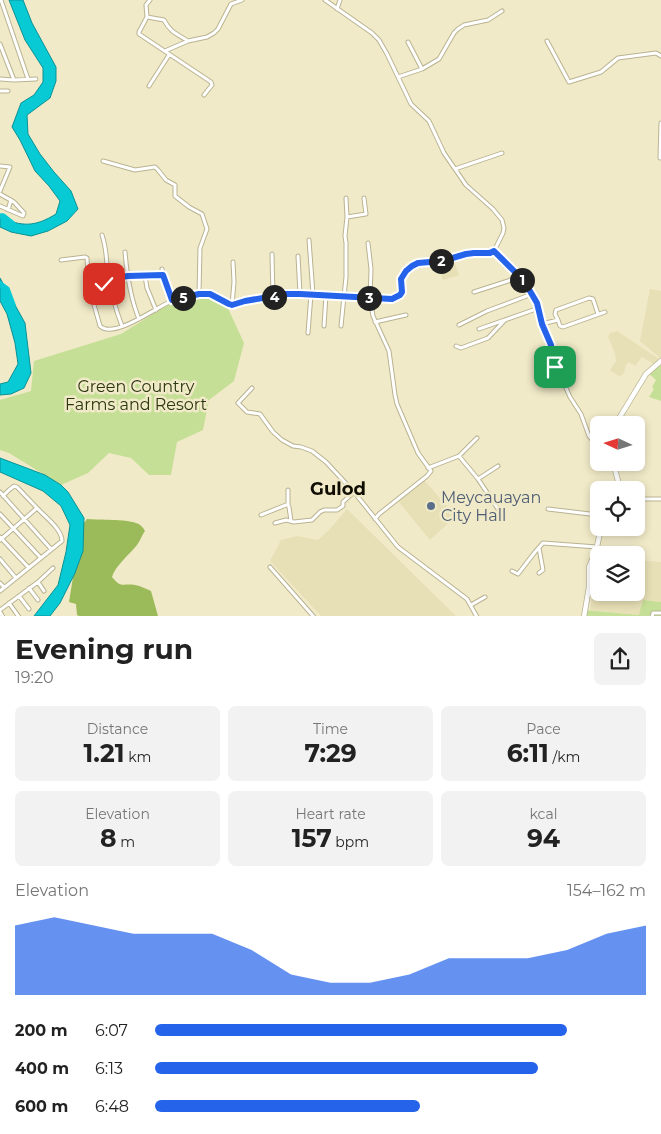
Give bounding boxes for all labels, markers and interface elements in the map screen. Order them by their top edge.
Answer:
pin: 2 [428,248,454,274]
text: 2 [437,252,446,270]
pin [83,263,125,305]
pin: 1 [510,268,534,292]
icon: check [90,270,118,298]
text: 1 [520,271,525,289]
pin: 4 [262,284,286,310]
pin: 5 [170,286,196,310]
pin: 3 [356,286,382,310]
text: 4 [270,288,279,306]
text: 5 [179,289,188,307]
text: 3 [365,289,374,307]
pin [534,346,576,388]
icon: arrive [541,353,569,381]
park label: Green Country Farms and Resort [65,377,208,414]
north arrow [590,416,645,471]
map controls [590,416,645,601]
district label: Gulod [310,478,366,500]
button: locate [590,481,645,536]
place label: Meycauayan City Hall [441,488,541,525]
marker: Meycauayan City Hall [425,500,437,512]
button: layers [590,546,645,601]
text: Evening run [15,632,193,666]
button: share [594,633,646,685]
text: 19:20 [15,668,54,687]
text: Distance [87,720,148,738]
text: Time [313,720,348,738]
text: Pace [526,720,561,738]
text: 1.21 [84,738,125,768]
text: 7:29 [304,738,357,768]
text: 6:11 [507,738,549,768]
text: km [125,748,151,766]
text: /km [549,748,580,766]
text: Elevation [85,805,150,823]
text: Heart rate [295,805,366,823]
text: kcal [530,805,557,823]
text: 8 [100,823,116,853]
text: 157 [292,823,332,853]
text: 94 [527,823,560,853]
text: m [116,833,135,851]
text: bpm [332,833,369,851]
text: Elevation [15,881,89,900]
text: 154–162 m [567,881,646,900]
text: 200 m [15,1021,67,1040]
text: 6:07 [95,1021,128,1040]
text: 400 m [15,1059,69,1078]
text: 6:13 [95,1059,123,1078]
text: 600 m [15,1097,68,1116]
text: 6:48 [95,1097,129,1116]

